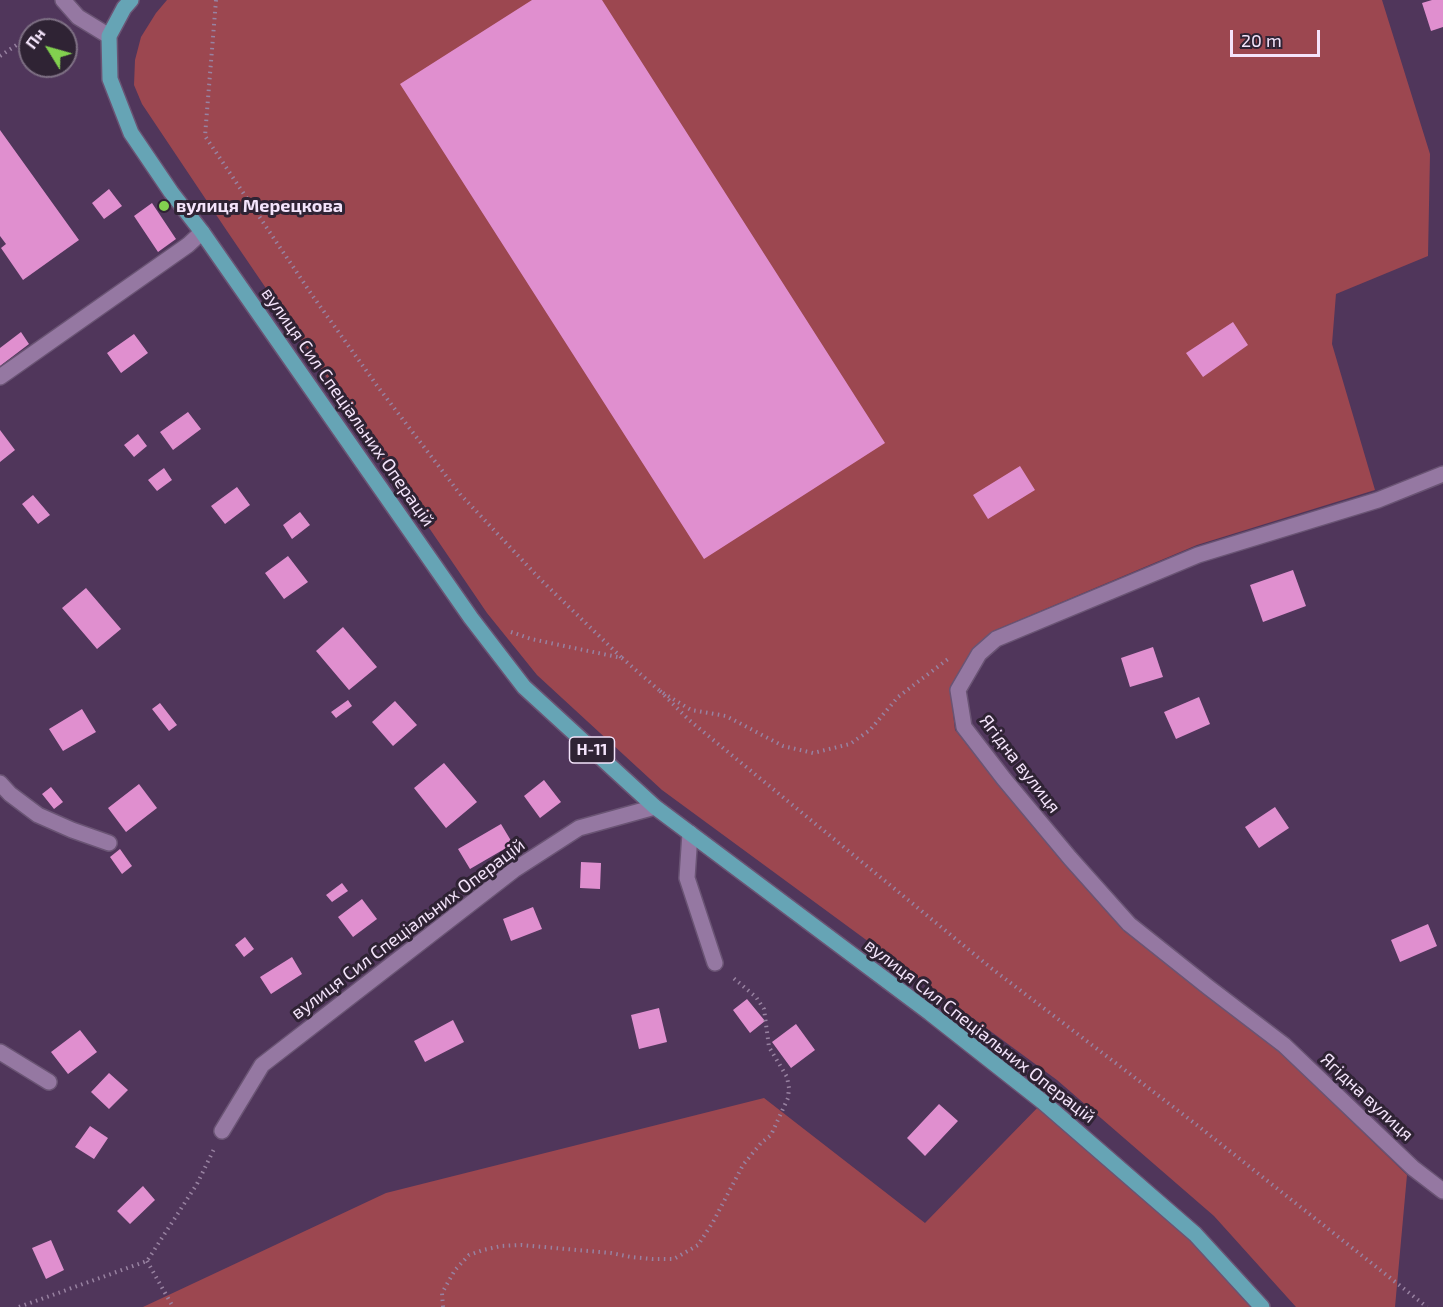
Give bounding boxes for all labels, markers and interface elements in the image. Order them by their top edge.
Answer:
north arrow [18,18,78,78]
scale bar [1233,18,1323,56]
text: Пн [21,24,49,52]
text: 20 m [1241,29,1282,51]
place label: вулиця Мерецкова [176,195,343,217]
marker: вулиця Мерецкова [157,199,171,213]
street label: вулиця Сил Спеціальних Операцій [257,283,439,531]
street label: Ягідна вулиця [975,711,1065,817]
road number: Н-11 [570,737,614,763]
street label: вулиця Сил Спеціальних Операцій [287,834,529,1024]
street label: вулиця Сил Спеціальних Операцій [860,934,1100,1128]
street label: Ягідна вулиця [1316,1049,1418,1145]

